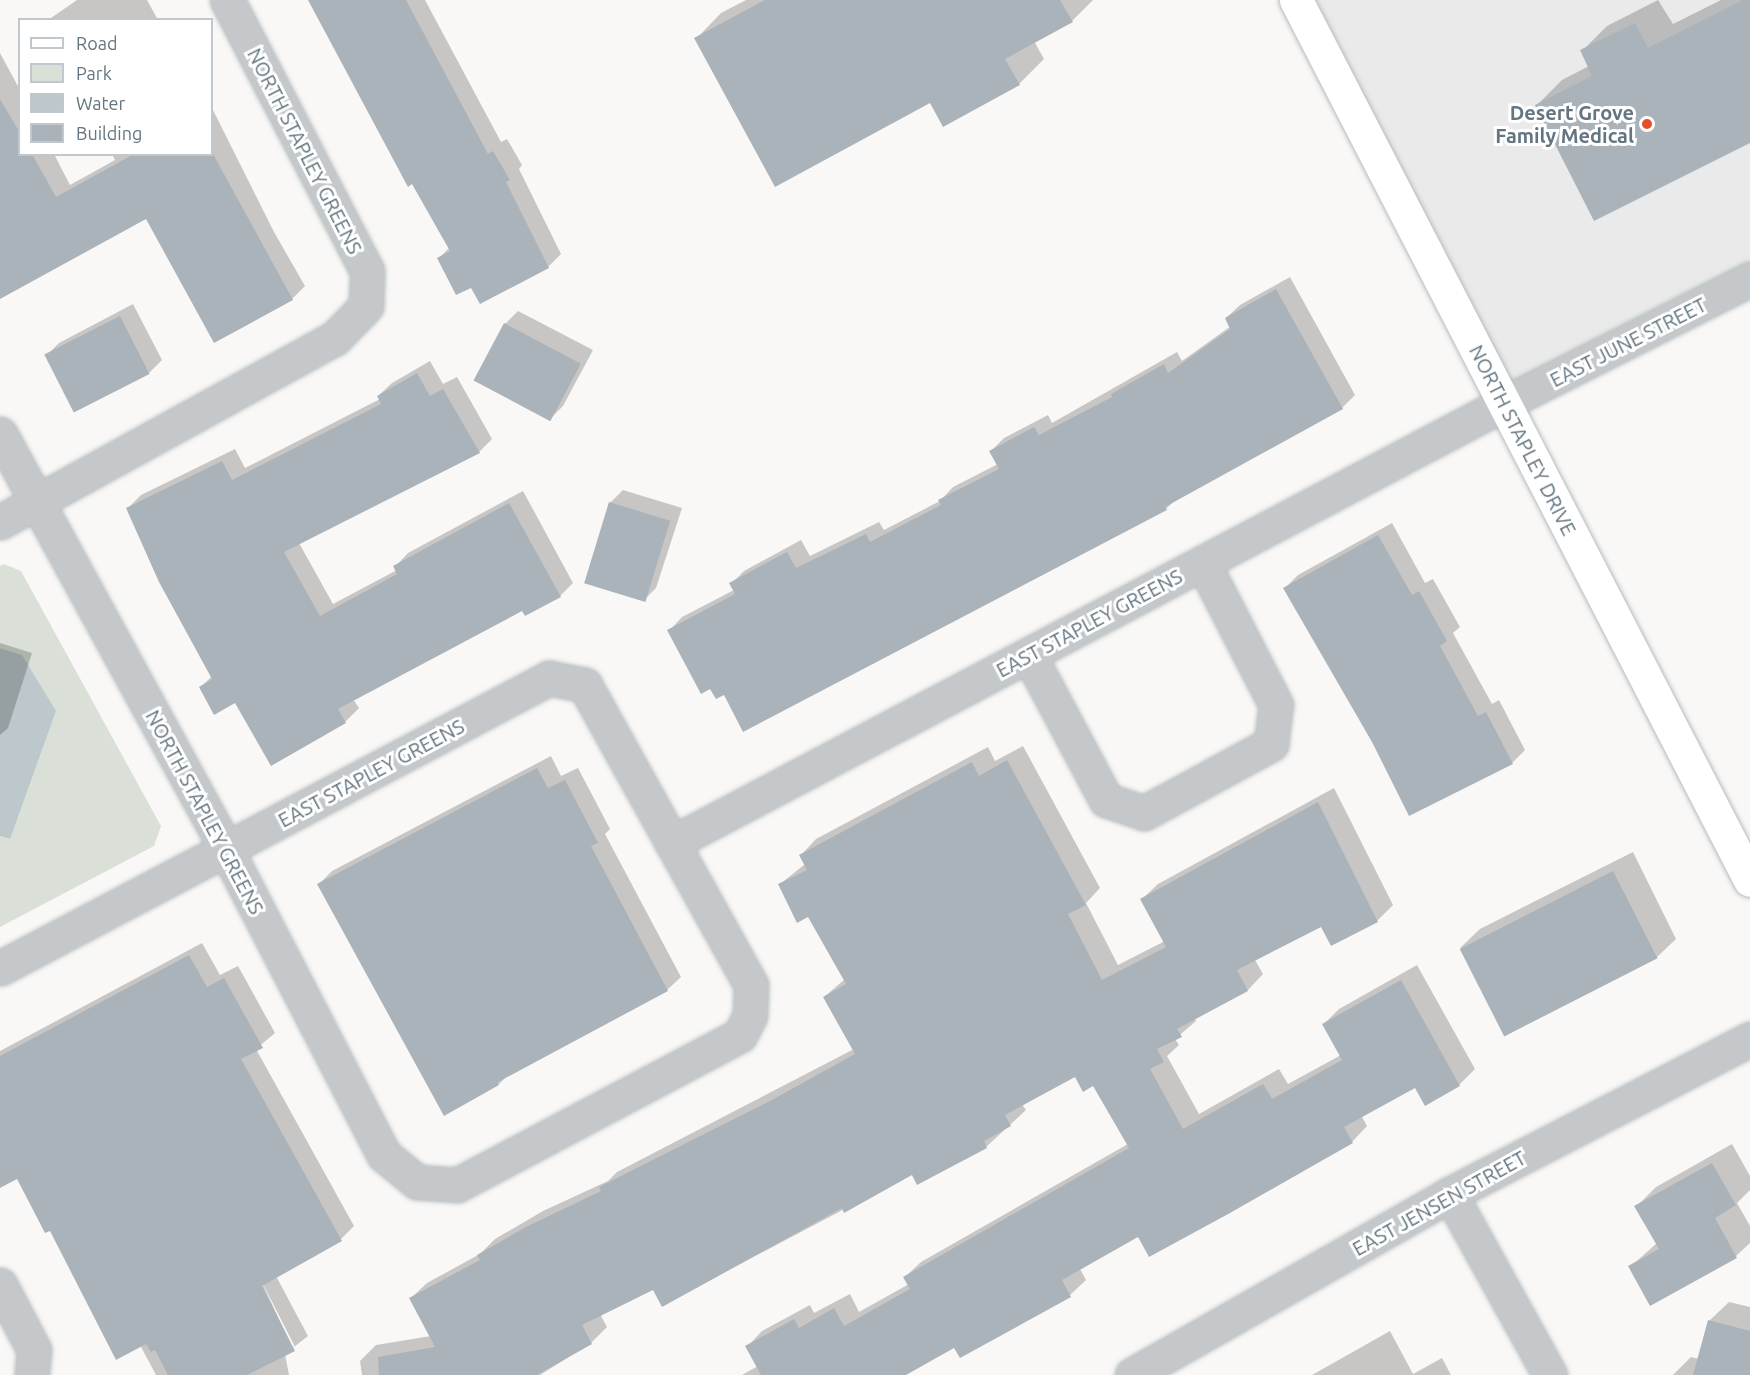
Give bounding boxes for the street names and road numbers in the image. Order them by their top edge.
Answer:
street label: NORTH STAPLEY GREENS [243,44,367,258]
street label: EAST JUNE STREET [1546,292,1710,392]
street label: NORTH STAPLEY DRIVE [1465,341,1581,539]
street label: EAST STAPLEY GREENS [992,564,1186,682]
street label: NORTH STAPLEY GREENS [141,706,269,918]
street label: EAST STAPLEY GREENS [274,714,468,832]
street label: EAST JENSEN STREET [1348,1145,1530,1261]

